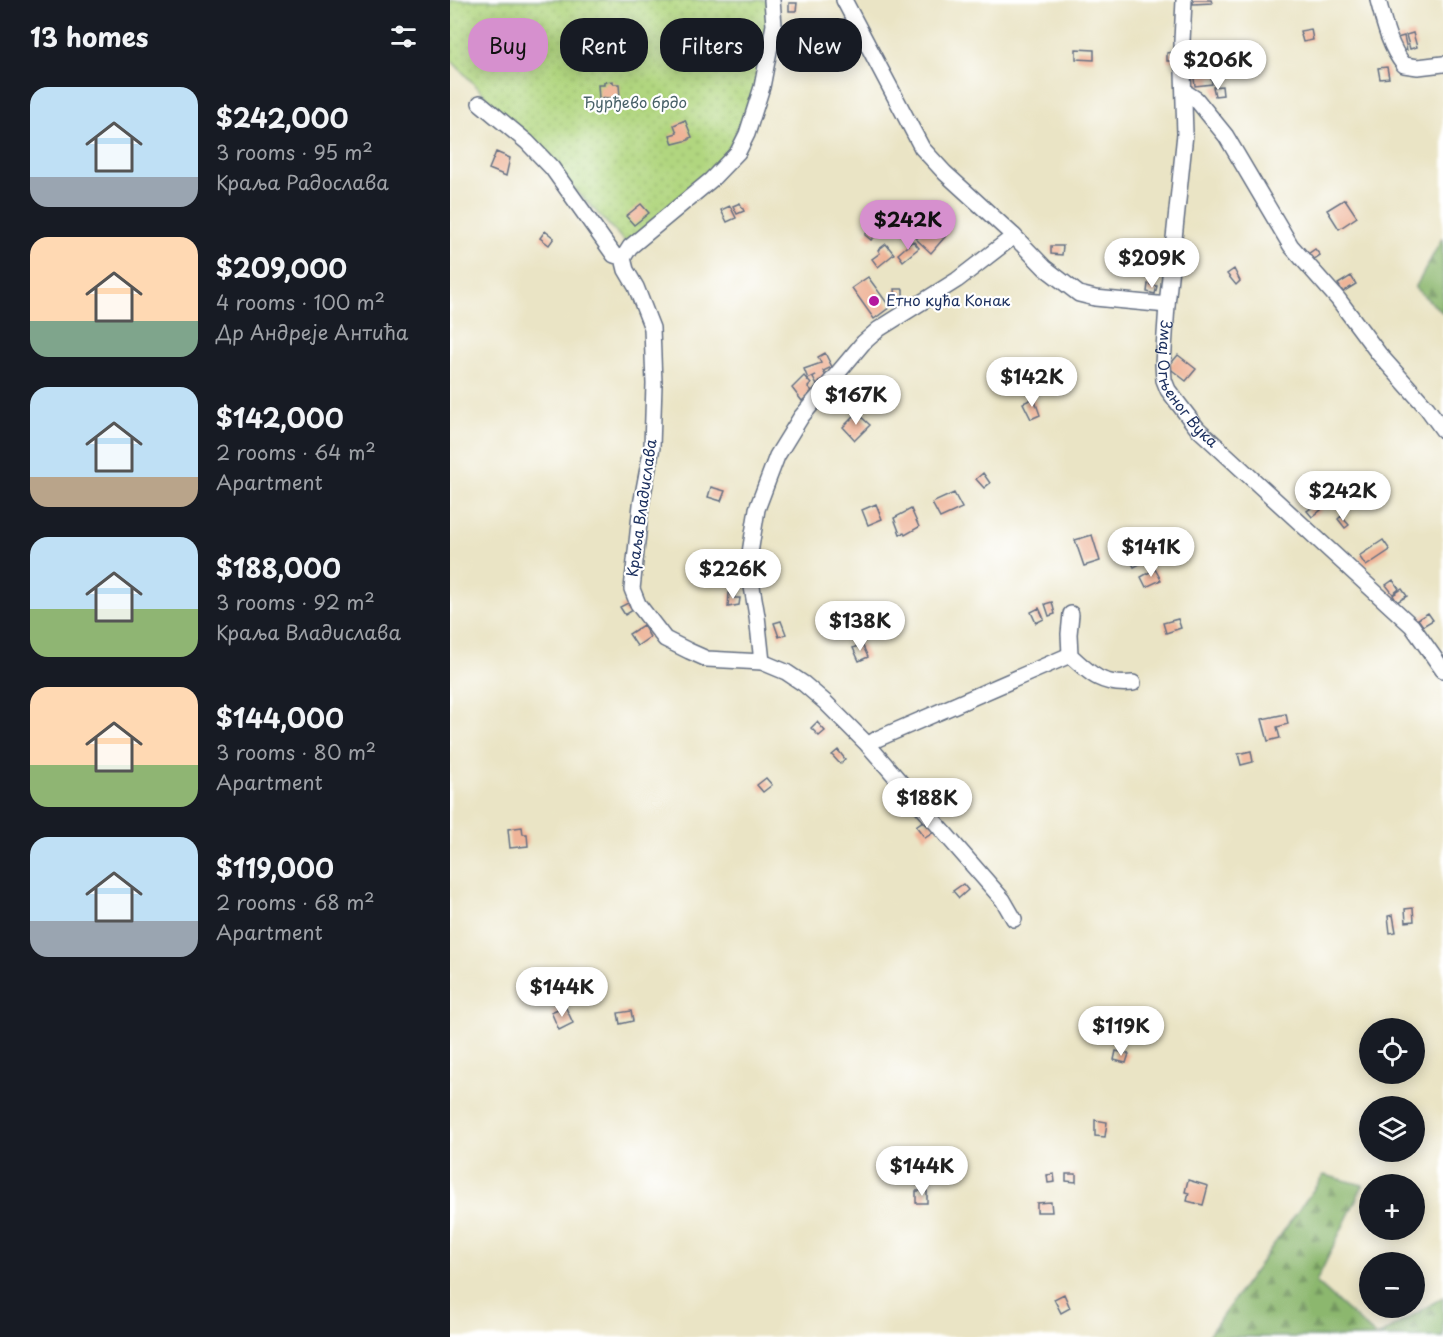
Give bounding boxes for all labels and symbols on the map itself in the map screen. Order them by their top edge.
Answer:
pin: $206K [1176,40,1260,91]
park label: Ђурђево брдо [583,90,687,113]
pin: $242K [866,200,950,251]
pin: $209K [1110,238,1194,289]
place label: Етно кућа Конак [886,288,1010,311]
marker: Етно кућа Конак [867,294,881,308]
street label: Змај Огњеног Вука [1153,320,1225,453]
pin: $142K [990,357,1074,408]
pin: $167K [814,375,898,426]
street label: Краља Владислава [619,437,662,578]
pin: $242K [1301,471,1385,522]
pin: $141K [1109,527,1193,578]
pin: $226K [691,549,775,600]
pin: $138K [818,601,902,652]
pin: $188K [885,778,969,829]
pin: $144K [520,967,604,1018]
pin: $119K [1079,1006,1163,1057]
pin: $144K [880,1146,964,1197]

